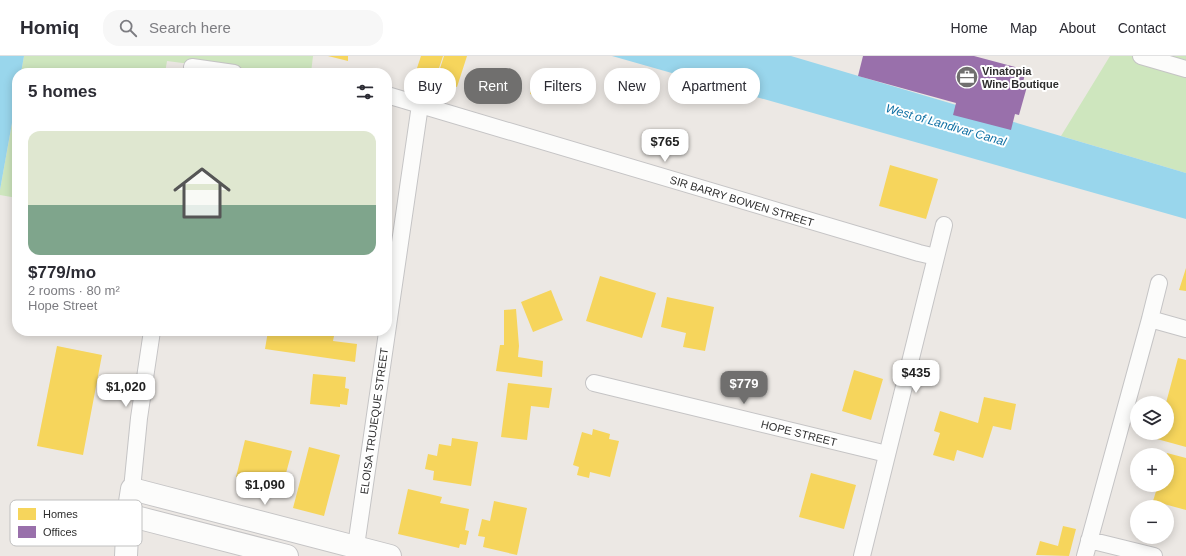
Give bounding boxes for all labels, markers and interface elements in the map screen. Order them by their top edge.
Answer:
search box [103,10,383,46]
text: Homiq [20,17,79,38]
icon: search [117,17,139,39]
text: Search here [149,19,231,36]
text: Home [951,20,988,36]
text: Map [1010,20,1037,36]
text: About [1059,20,1096,36]
text: Contact [1118,20,1166,36]
office icon: Vinatopia Wine Boutique [954,64,980,90]
place label: Vinatopia Wine Boutique [982,65,1059,90]
chip: Buy [404,68,456,104]
chip: Rent [464,68,522,104]
chip: Filters [530,68,596,104]
chip: New [604,68,660,104]
chip: Apartment [668,68,760,104]
icon: filters [354,81,376,103]
text: 5 homes [28,82,97,101]
water label: West of Landivar Canal [884,101,1008,149]
pin: $765 [641,129,689,163]
text: $765 [651,134,679,149]
icon: home [166,157,238,229]
street label: SIR BARRY BOWEN STREET [669,173,816,229]
text: $779/mo [28,263,96,282]
text: 2 rooms · 80 m² [28,283,120,298]
text: Hope Street [28,298,97,313]
street label: ELOISA TRUJEQUE STREET [358,347,390,495]
pin: $435 [892,360,940,394]
text: $435 [902,365,930,380]
pin: $779 [720,371,768,405]
pin: $1,020 [93,374,159,408]
text: $779 [730,376,758,391]
text: $1,020 [106,379,146,394]
map controls [1130,396,1174,544]
button: layers [1130,396,1174,440]
street label: HOPE STREET [760,418,838,448]
button: + [1130,448,1174,492]
pin: $1,090 [232,472,298,506]
text: $1,090 [245,477,285,492]
legend [10,500,142,546]
button: − [1130,500,1174,544]
text: Homes [43,508,78,520]
text: Offices [43,526,78,538]

